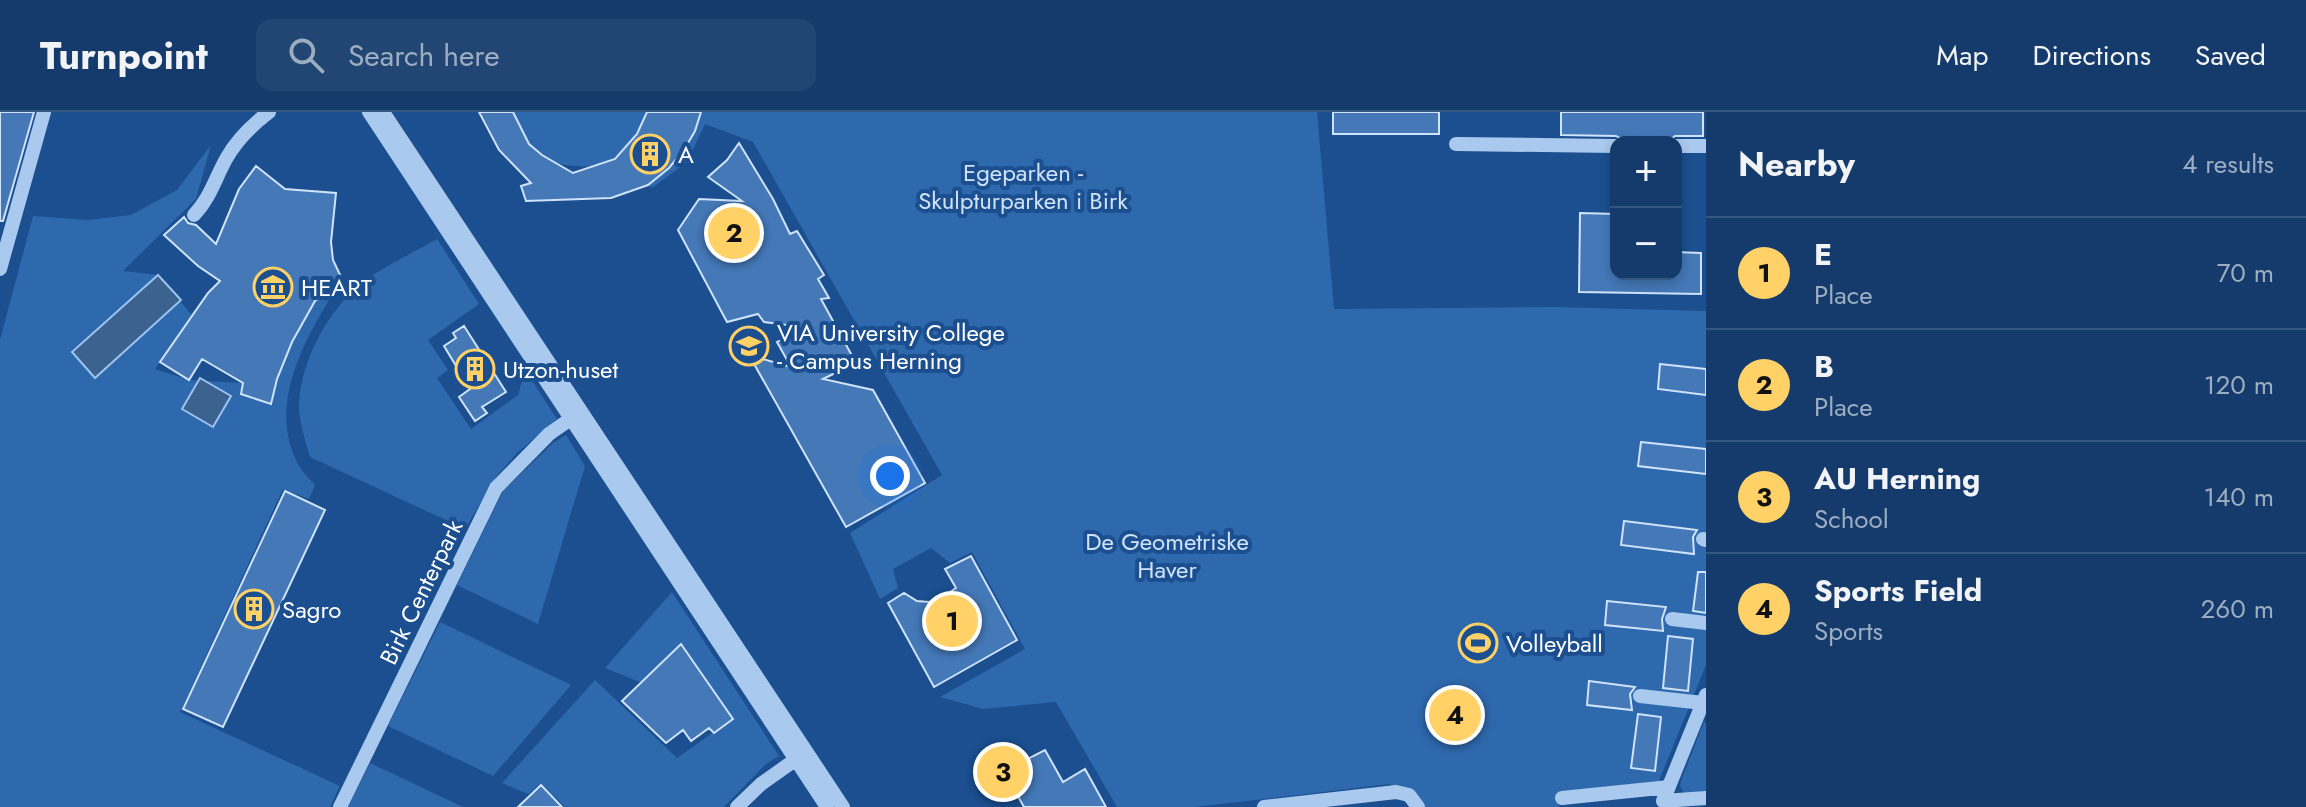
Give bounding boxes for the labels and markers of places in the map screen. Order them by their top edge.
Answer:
building icon: A [629,133,671,175]
place label: A [678,137,694,172]
pin: 2 [708,203,760,263]
museum icon: HEART [252,266,294,308]
place label: HEART [301,270,372,305]
place label: VIA University College - Campus Herning [777,315,1005,378]
school or university icon: VIA University College - Campus Herning [728,325,770,367]
building icon: Utzon-huset [454,348,496,390]
place label: Utzon-huset [503,352,618,387]
building icon: Sagro [233,588,275,630]
pin: 1 [926,591,978,651]
place label: Sagro [282,592,341,627]
sports icon: Volleyball [1457,622,1499,664]
place label: Volleyball [1506,626,1603,661]
pin: 4 [1429,685,1481,745]
pin: 3 [977,742,1029,802]

